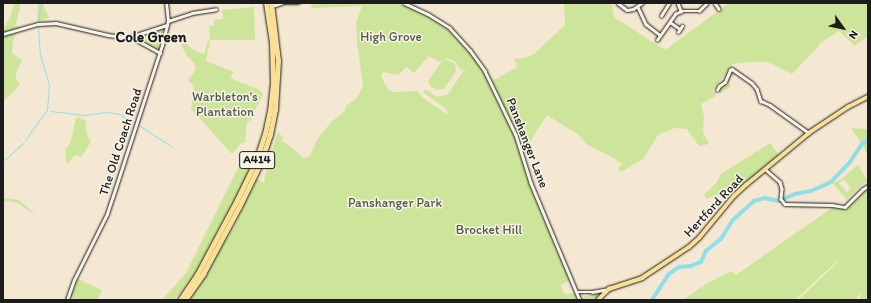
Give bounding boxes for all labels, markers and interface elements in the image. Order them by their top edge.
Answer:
north arrow [823,8,863,48]
text: N [846,28,861,41]
district label: Cole Green [116,29,186,47]
park label: High Grove [360,29,422,45]
street label: The Old Coach Road [96,87,146,197]
park label: Warbleton's Plantation [192,90,258,121]
street label: Panshanger Lane [503,96,551,190]
road number: A414 [239,150,275,170]
street label: Hertford Road [681,172,747,240]
park label: Panshanger Park [348,195,442,211]
park label: Brocket Hill [456,222,522,238]

